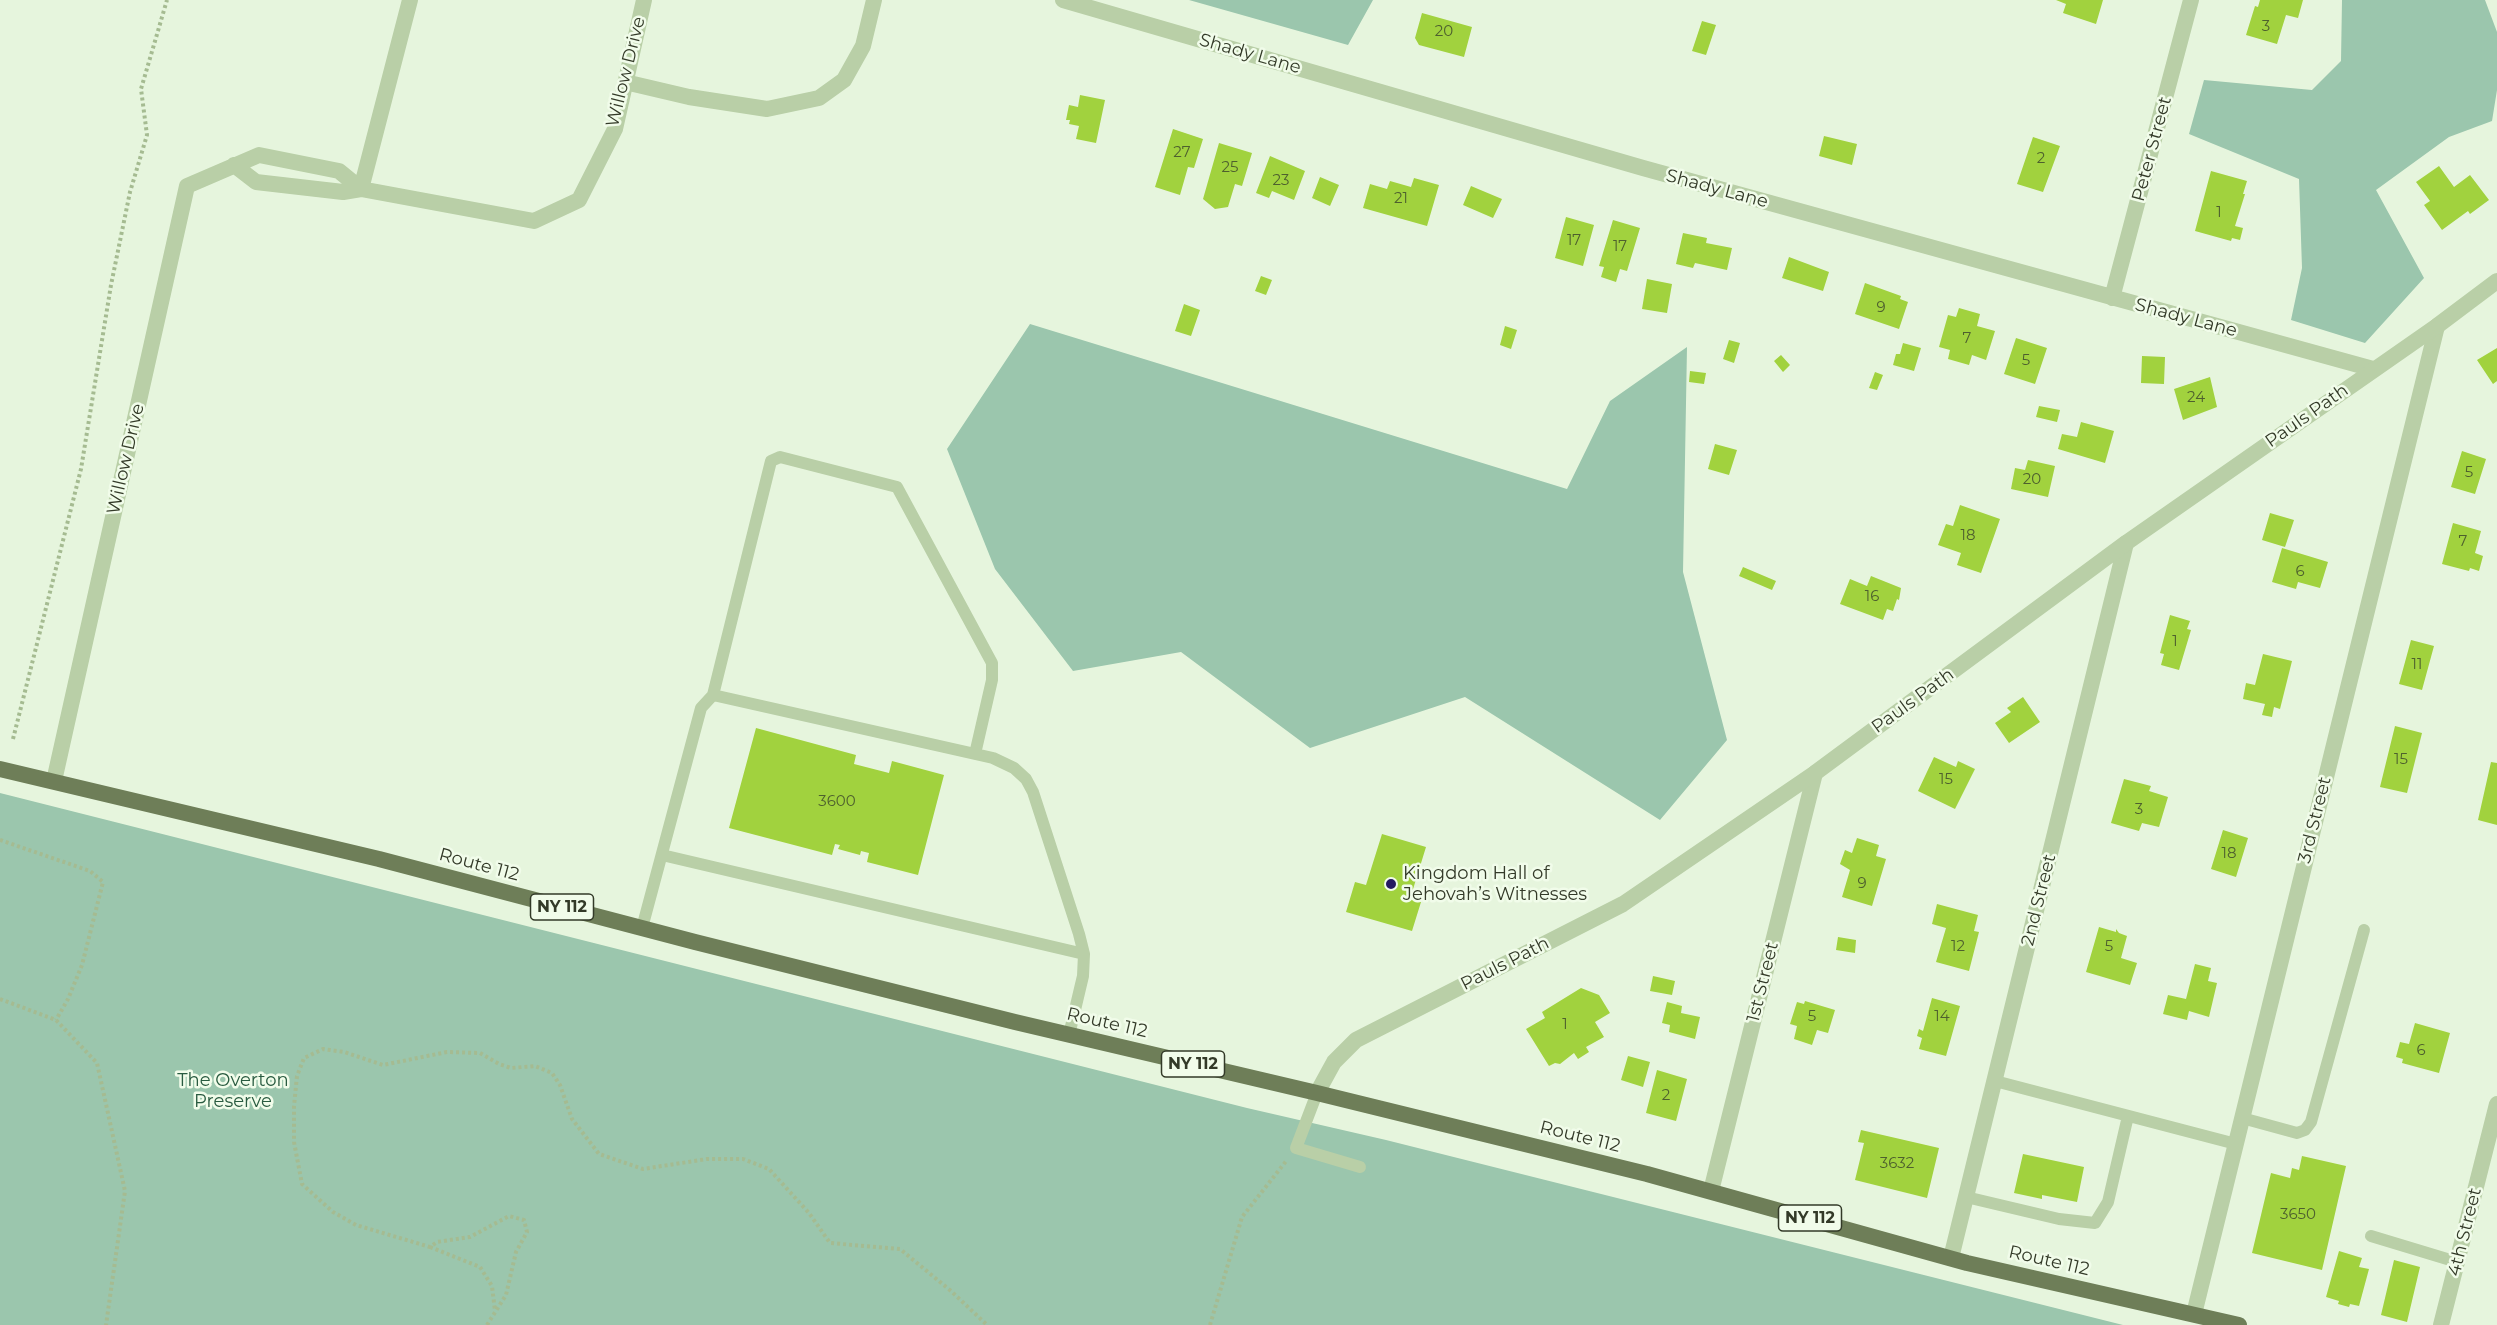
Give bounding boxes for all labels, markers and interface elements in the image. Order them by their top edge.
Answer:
street label: Willow Drive [602,15,650,129]
house number: 3 [2262,18,2270,36]
house number: 20 [1435,23,1453,41]
street label: Shady Lane [1197,29,1303,79]
street label: Peter Street [2128,94,2176,204]
house number: 27 [1173,144,1191,162]
house number: 2 [2037,150,2045,168]
house number: 25 [1221,159,1239,177]
street label: Shady Lane [1664,165,1770,213]
house number: 23 [1273,172,1289,190]
house number: 21 [1394,190,1408,208]
house number: 1 [2216,204,2222,222]
house number: 17 [1567,232,1581,250]
house number: 17 [1613,238,1627,256]
street label: Shady Lane [2133,294,2239,342]
house number: 9 [1876,299,1886,317]
house number: 7 [1963,330,1971,348]
house number: 5 [2022,352,2030,370]
street label: Pauls Path [2261,379,2353,453]
house number: 24 [2187,389,2205,407]
street label: Willow Drive [103,402,149,516]
house number: 5 [2465,464,2473,482]
house number: 20 [2023,471,2041,489]
house number: 18 [1961,527,1975,545]
house number: 7 [2459,533,2467,551]
house number: 6 [2295,563,2305,581]
house number: 16 [1865,588,1879,606]
house number: 1 [2172,633,2178,651]
house number: 11 [2412,656,2422,674]
street label: Pauls Path [1868,664,1958,738]
house number: 15 [2394,751,2408,769]
house number: 15 [1939,771,1953,789]
street label: 3rd Street [2294,774,2336,866]
house number: 3600 [818,793,856,811]
house number: 3 [2135,801,2143,819]
street label: Route 112 [437,844,521,886]
house number: 18 [2222,845,2236,863]
street label: 2nd Street [2017,852,2061,948]
place label: Kingdom Hall of Jehovah’s Witnesses [1403,863,1587,906]
house number: 9 [1857,875,1867,893]
marker: Kingdom Hall of Jehovah’s Witnesses [1384,877,1398,891]
road number: NY 112 [530,894,594,920]
street label: Pauls Path [1457,932,1553,996]
house number: 12 [1951,938,1965,956]
house number: 5 [2105,938,2113,956]
street label: 1st Street [1743,940,1783,1024]
street label: Route 112 [1065,1003,1149,1043]
house number: 5 [1808,1008,1816,1026]
house number: 14 [1934,1008,1950,1026]
house number: 1 [1562,1016,1568,1034]
house number: 6 [2416,1042,2426,1060]
road number: NY 112 [1162,1051,1224,1077]
park label: The Overton Preserve [177,1070,289,1112]
house number: 2 [1662,1087,1670,1105]
street label: Route 112 [1538,1117,1622,1157]
house number: 3632 [1880,1155,1914,1173]
street label: 4th Street [2444,1185,2486,1279]
road number: NY 112 [1778,1205,1842,1231]
house number: 3650 [2280,1206,2316,1224]
street label: Route 112 [2007,1241,2091,1281]

